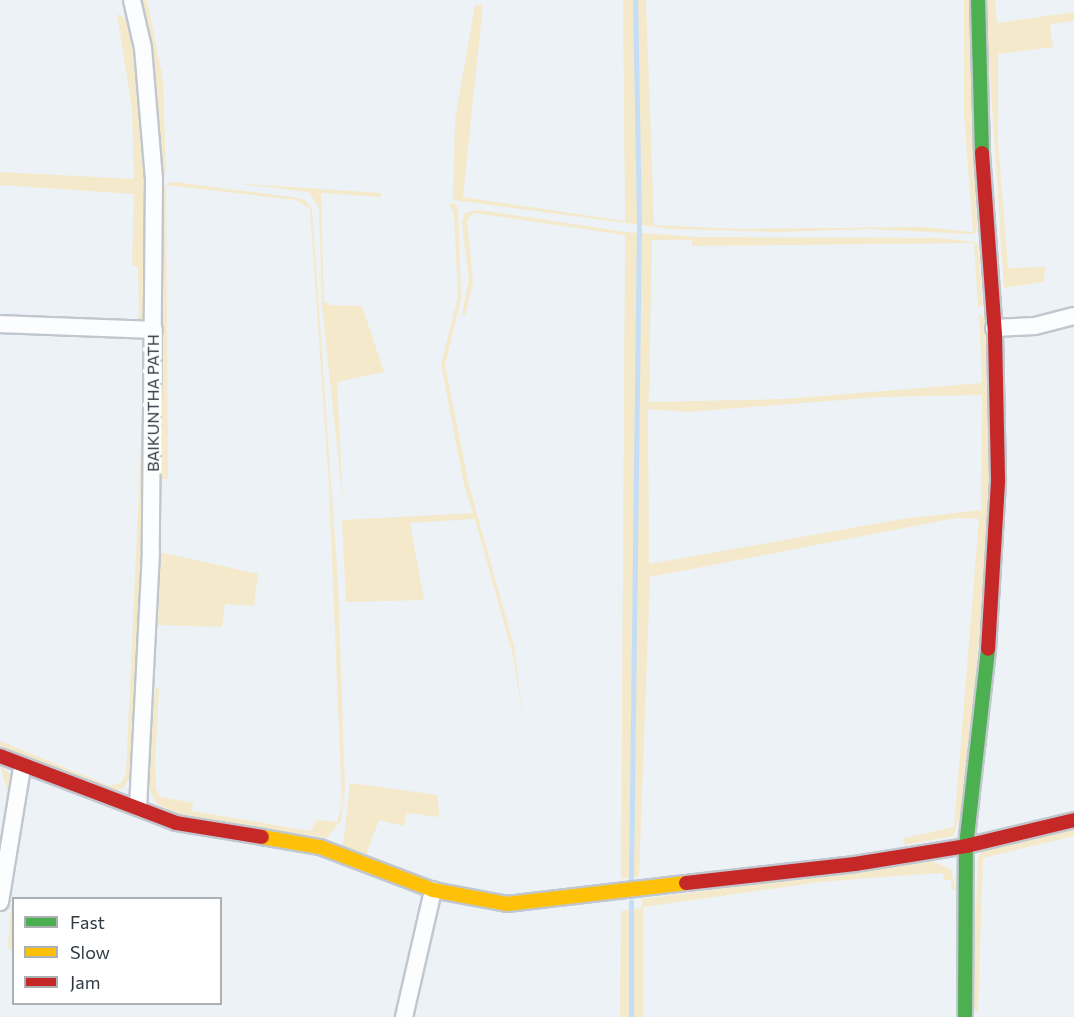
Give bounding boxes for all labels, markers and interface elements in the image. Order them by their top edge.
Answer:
street label: BAIKUNTHA PATH [143,334,163,472]
legend [12,897,222,1005]
text: Fast [70,911,105,933]
text: Slow [70,941,110,963]
text: Jam [70,971,100,993]

